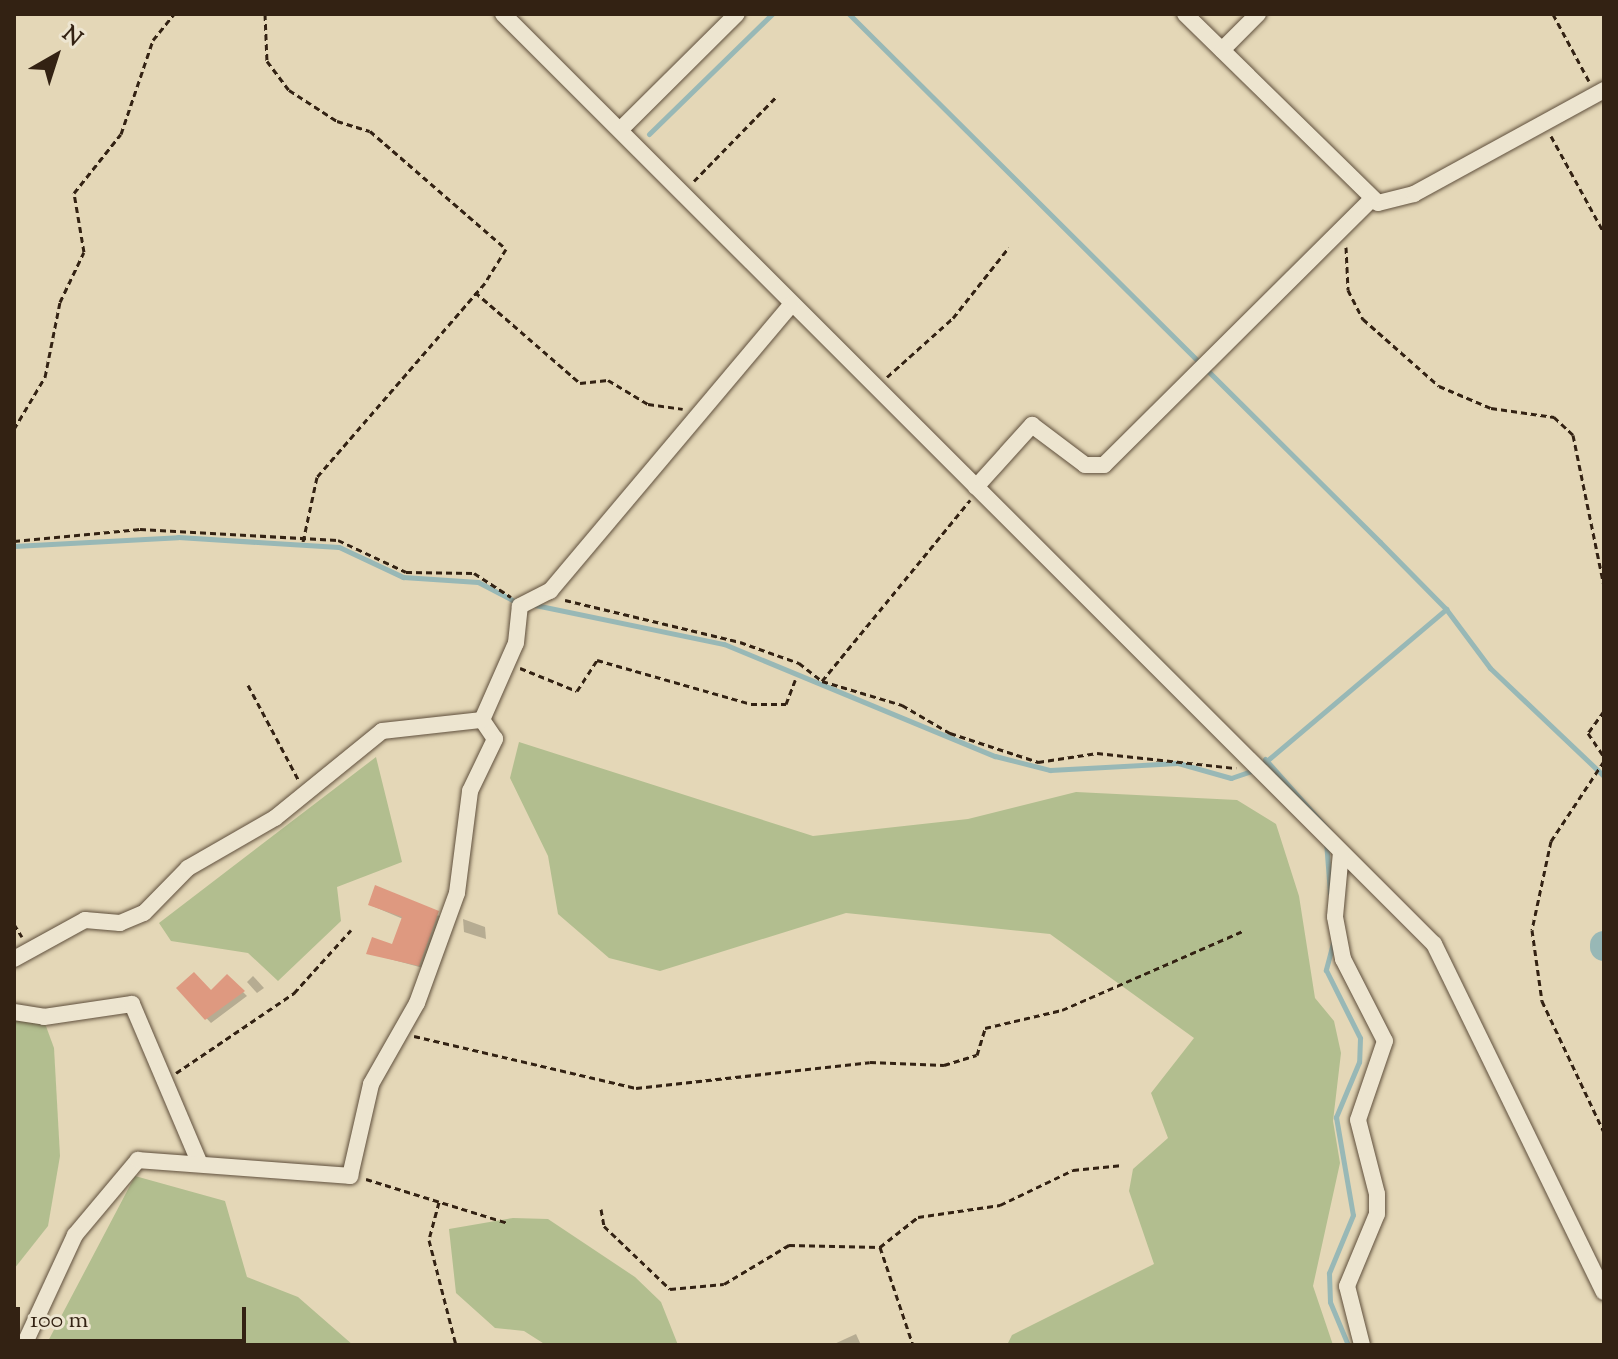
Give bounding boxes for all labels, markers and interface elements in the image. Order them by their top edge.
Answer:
north arrow [16,16,96,96]
text: N [54,19,88,55]
scale bar [20,1291,250,1341]
text: 100 m [30,1304,88,1338]

